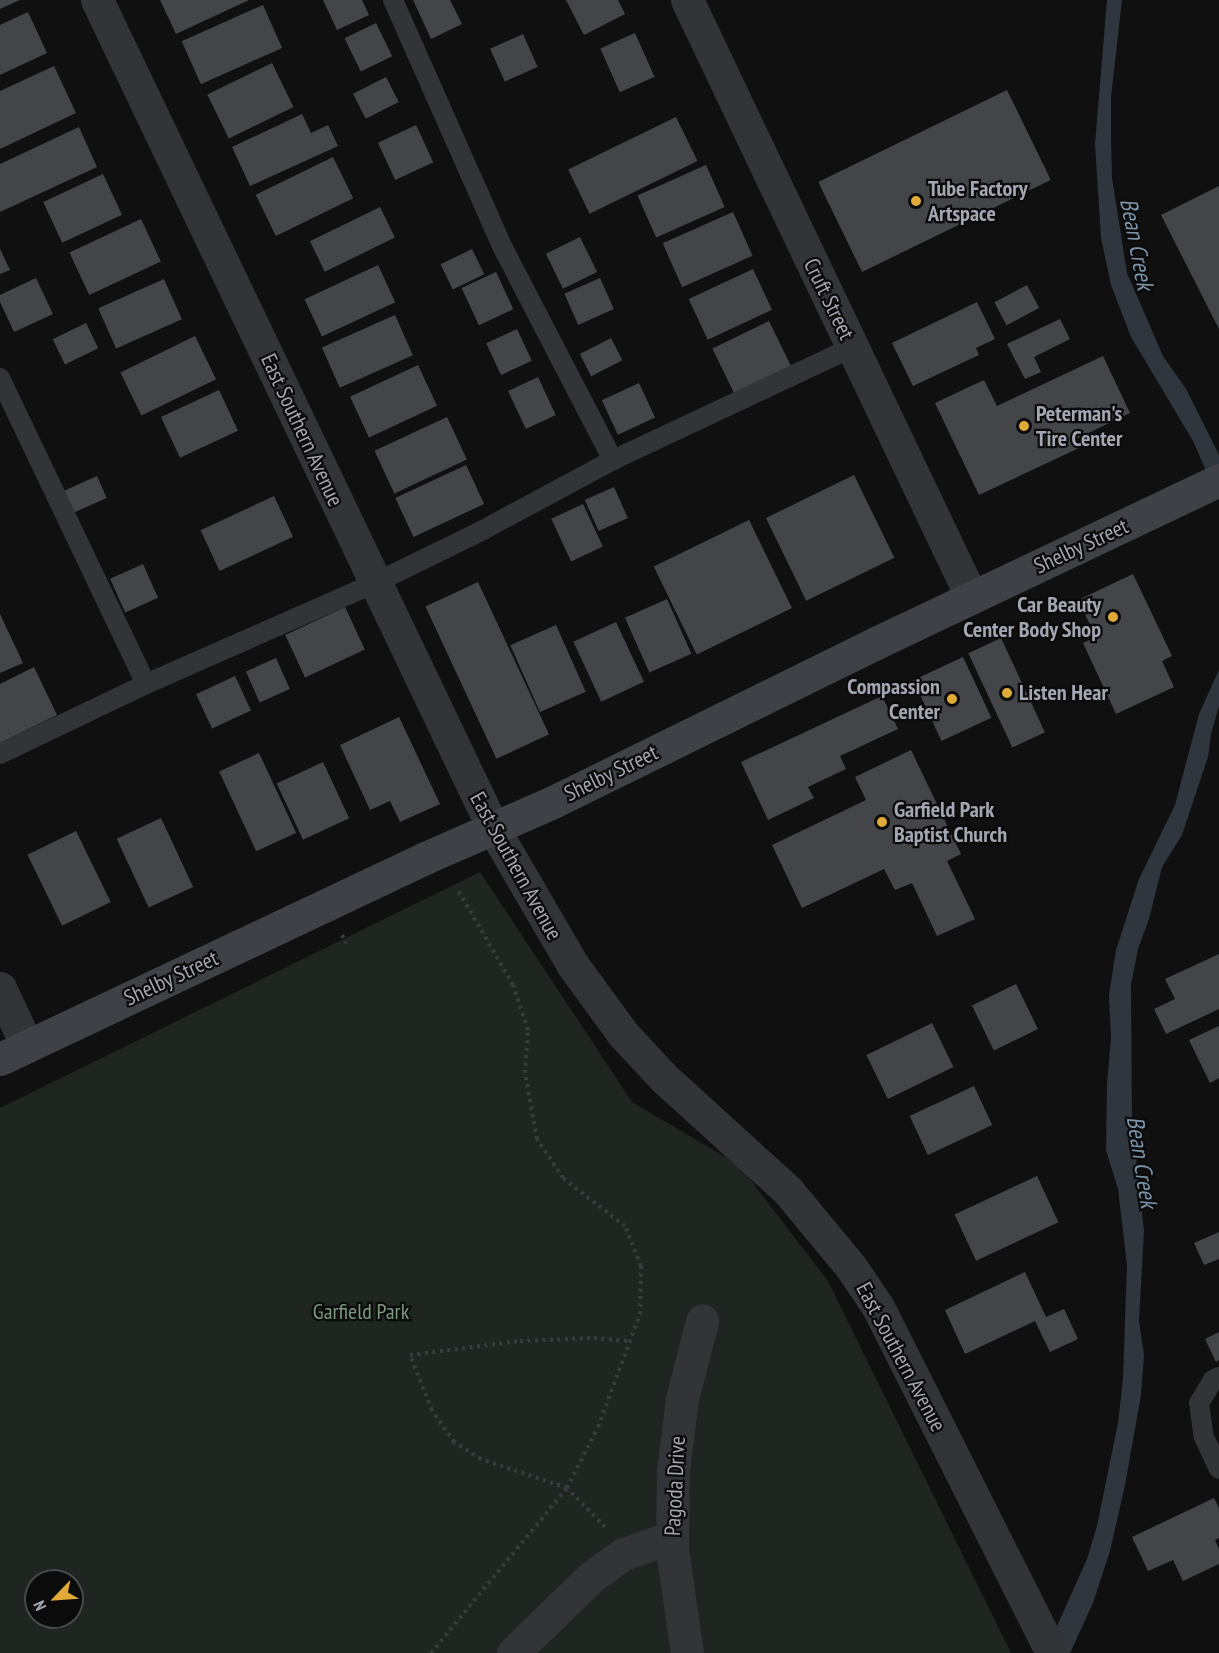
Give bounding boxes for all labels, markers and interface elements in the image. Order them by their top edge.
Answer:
place label: Tube Factory Artspace [928,175,1027,226]
marker: Tube Factory Artspace [909,194,923,208]
water label: Bean Creek [1114,196,1160,292]
street label: Cruft Street [798,254,860,344]
street label: East Southern Avenue [255,349,349,511]
place label: Peterman's Tire Center [1036,400,1123,452]
marker: Peterman's Tire Center [1017,419,1031,433]
street label: Shelby Street [1030,513,1132,579]
place label: Car Beauty Center Body Shop [963,591,1101,642]
marker: Car Beauty Center Body Shop [1106,610,1120,624]
place label: Compassion Center [847,673,940,724]
place label: Listen Hear [1019,680,1108,706]
marker: Listen Hear [1000,686,1014,700]
marker: Compassion Center [945,692,959,706]
street label: Shelby Street [560,739,662,807]
street label: East Southern Avenue [464,787,568,945]
place label: Garfield Park Baptist Church [894,796,1007,848]
marker: Garfield Park Baptist Church [875,815,889,829]
street label: Shelby Street [120,945,222,1011]
water label: Bean Creek [1121,1114,1163,1210]
street label: East Southern Avenue [850,1278,952,1436]
park label: Garfield Park [313,1299,409,1325]
street label: Pagoda Drive [659,1435,691,1537]
north arrow [24,1569,84,1629]
text: N [29,1598,50,1614]

